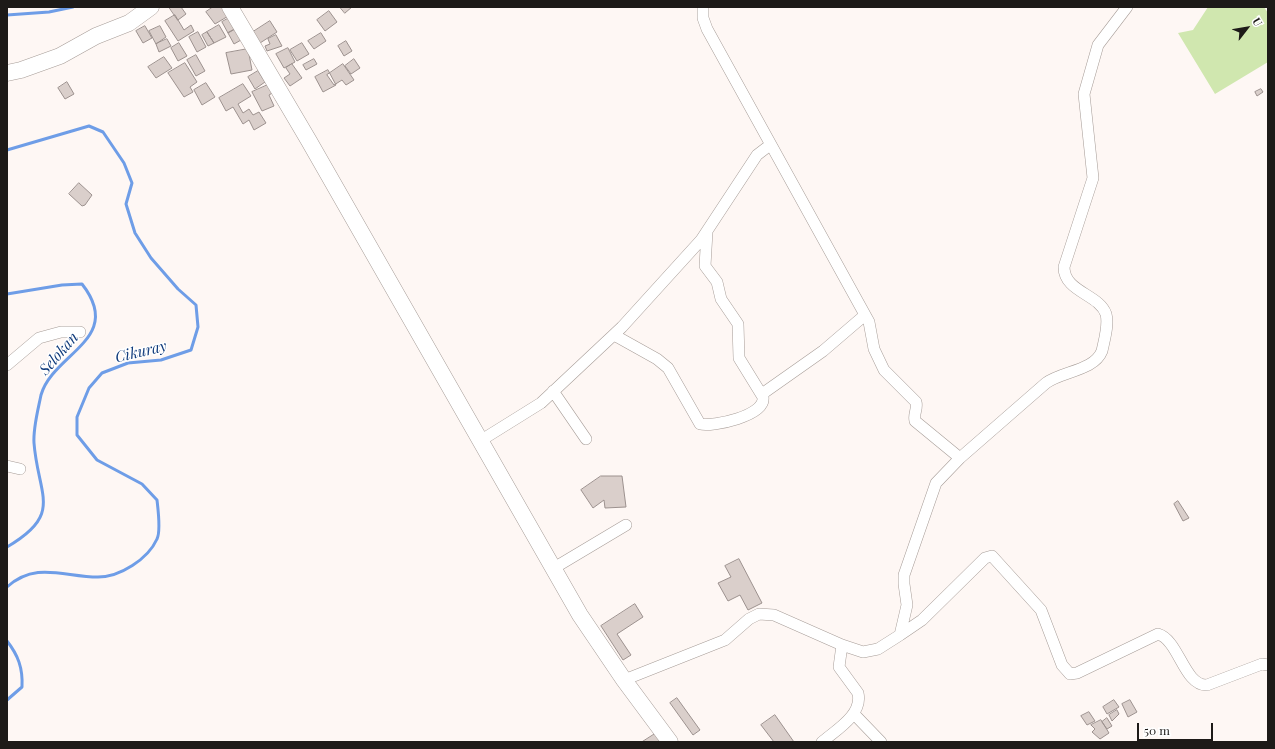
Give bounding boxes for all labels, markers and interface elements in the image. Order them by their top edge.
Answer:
north arrow [1227,8,1267,48]
text: U [1249,14,1266,29]
water label: Selokan [36,329,82,379]
water label: Cikuray [113,337,169,367]
scale bar [1139,715,1215,741]
text: 50 m [1144,722,1170,738]

